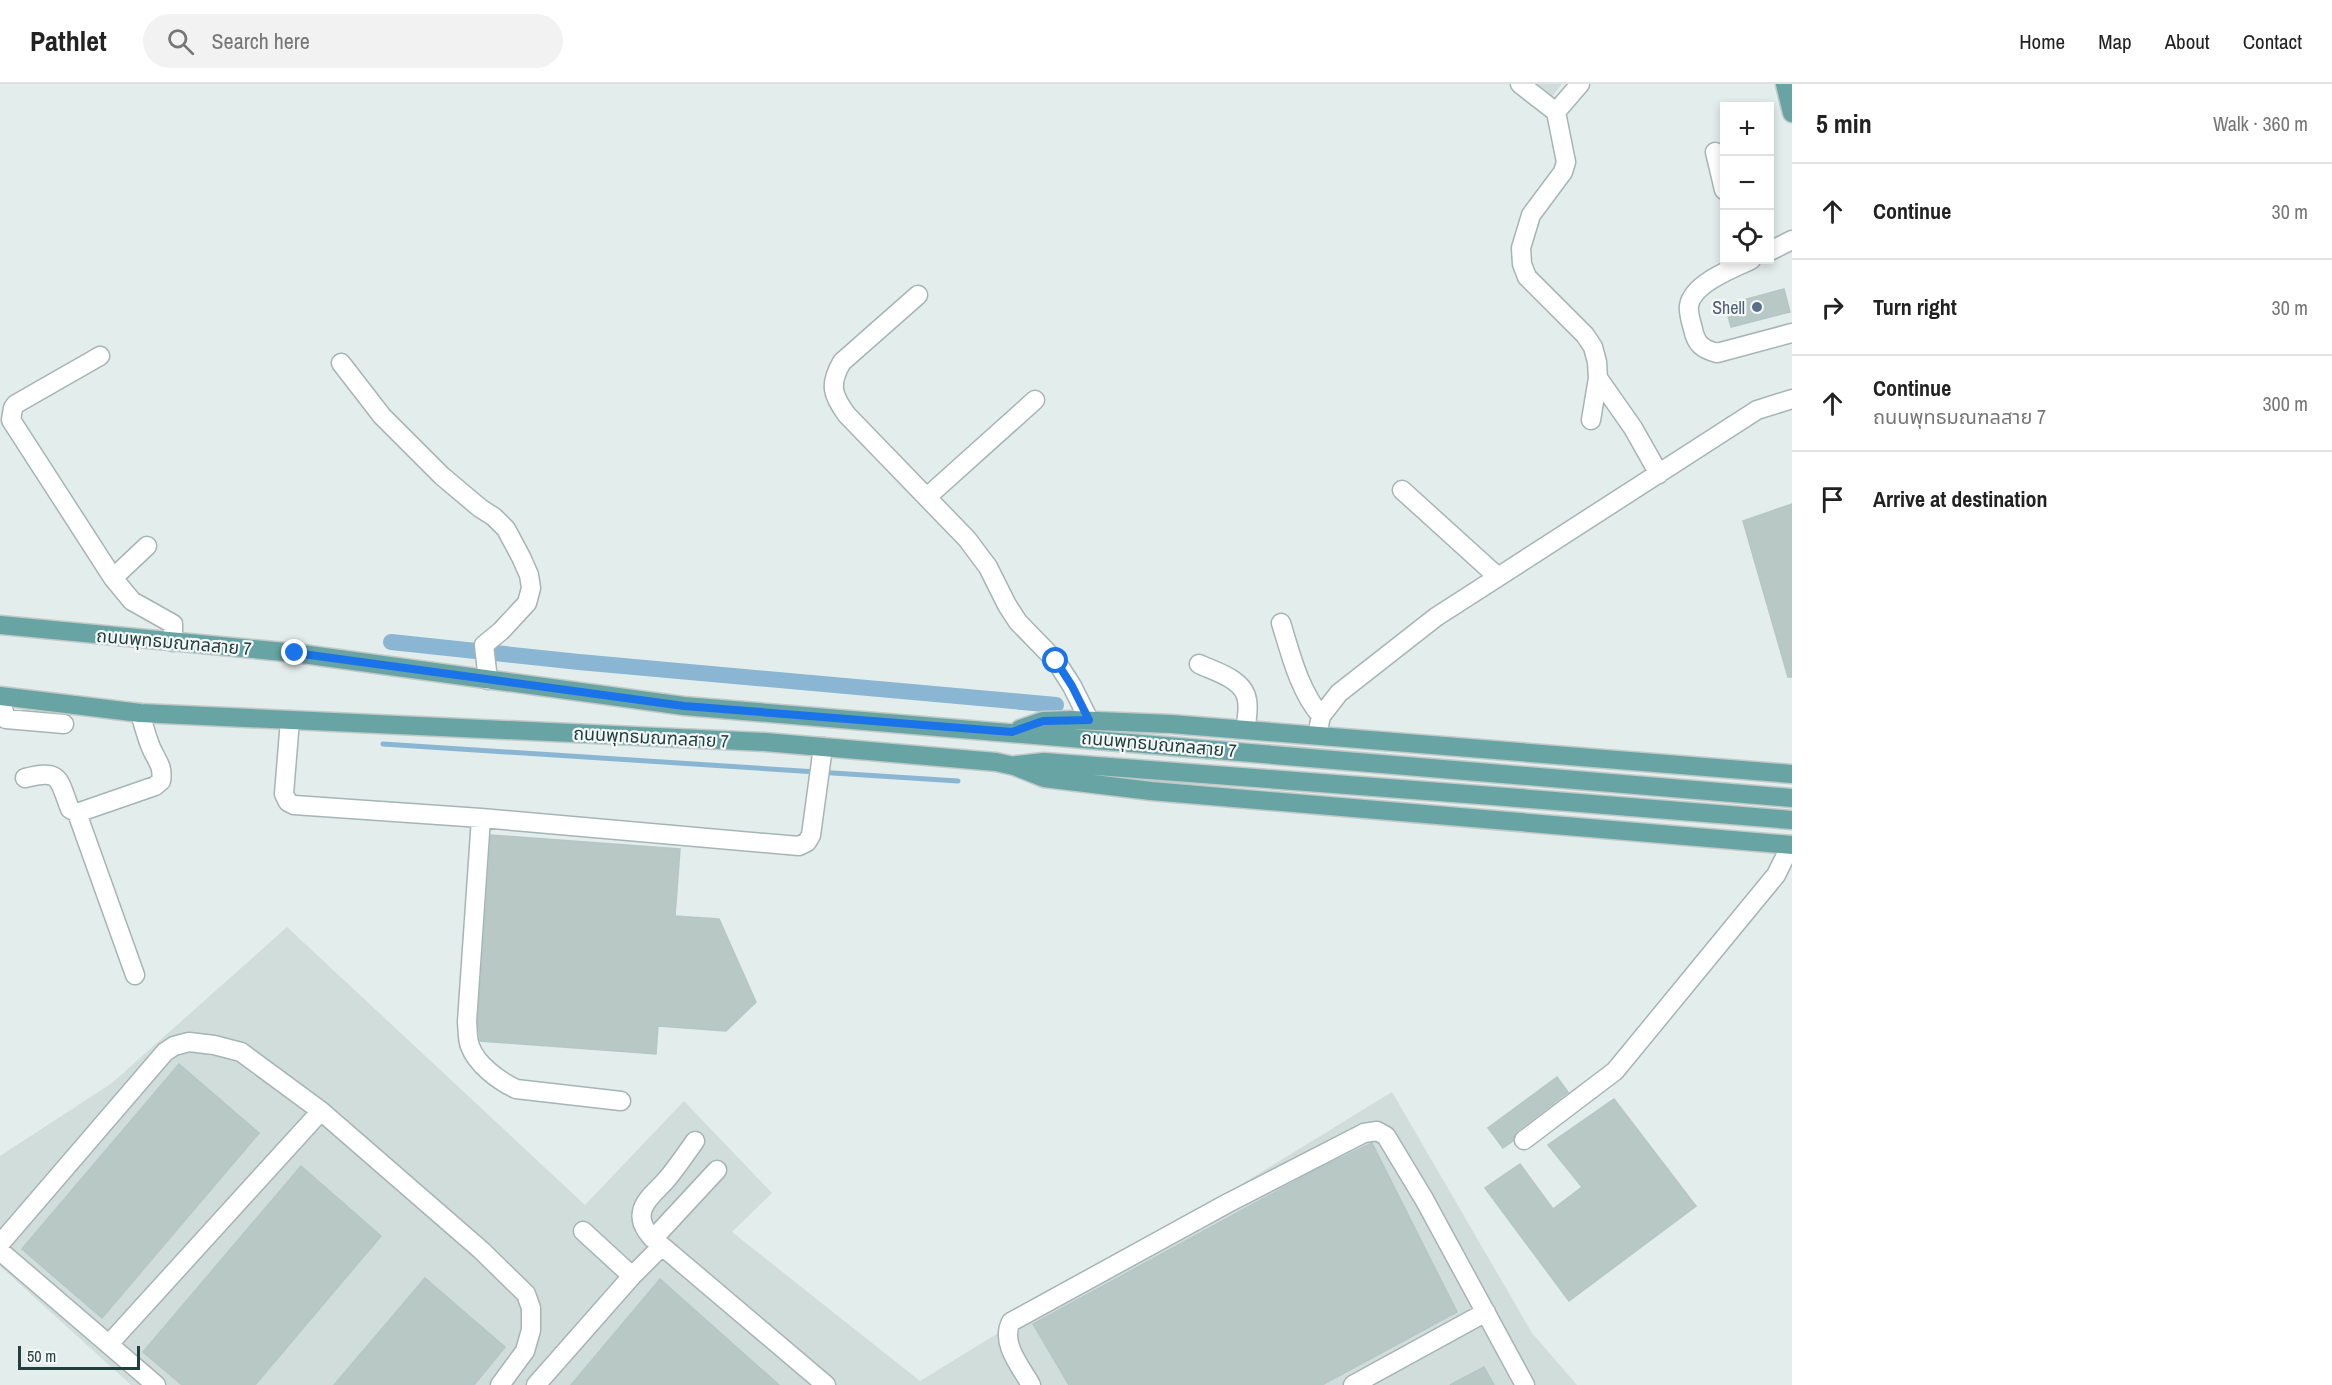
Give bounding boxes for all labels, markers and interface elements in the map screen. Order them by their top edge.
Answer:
search box [143,14,563,68]
text: Pathlet [30,22,107,60]
icon: search [164,25,197,58]
text: Search here [212,26,310,56]
text: Home [2019,27,2065,56]
text: Map [2098,27,2132,56]
text: About [2165,27,2210,56]
text: Contact [2243,27,2302,56]
map controls [1720,102,1774,264]
button: + [1720,102,1774,156]
text: 5 min [1816,106,1872,141]
text: Walk · 360 m [2213,110,2308,137]
button: − [1720,156,1774,210]
icon: ahead [1816,195,1849,228]
text: Continue [1873,196,1951,226]
text: 30 m [2272,198,2308,225]
button: locate [1720,210,1774,264]
icon: right [1816,291,1849,324]
text: Turn right [1873,292,1957,322]
text: 30 m [2272,294,2308,321]
place label: Shell [1712,295,1745,320]
marker: Shell [1750,300,1764,314]
text: Continue [1873,373,1951,403]
icon: ahead [1816,387,1849,420]
text: 300 m [2262,390,2308,417]
text: ถนนพุทธมณฑลสาย 7 [1873,403,2046,430]
icon: arrive [1816,483,1849,516]
text: Arrive at destination [1873,484,2047,514]
street label: ถนนพุทธมณฑลสาย 7 [95,623,253,661]
route end [281,639,307,665]
route start [1042,647,1068,673]
street label: ถนนพุทธมณฑลสาย 7 [573,720,729,754]
street label: ถนนพุทธมณฑลสาย 7 [1080,725,1238,763]
scale bar [18,1343,140,1370]
text: 50 m [27,1345,56,1367]

